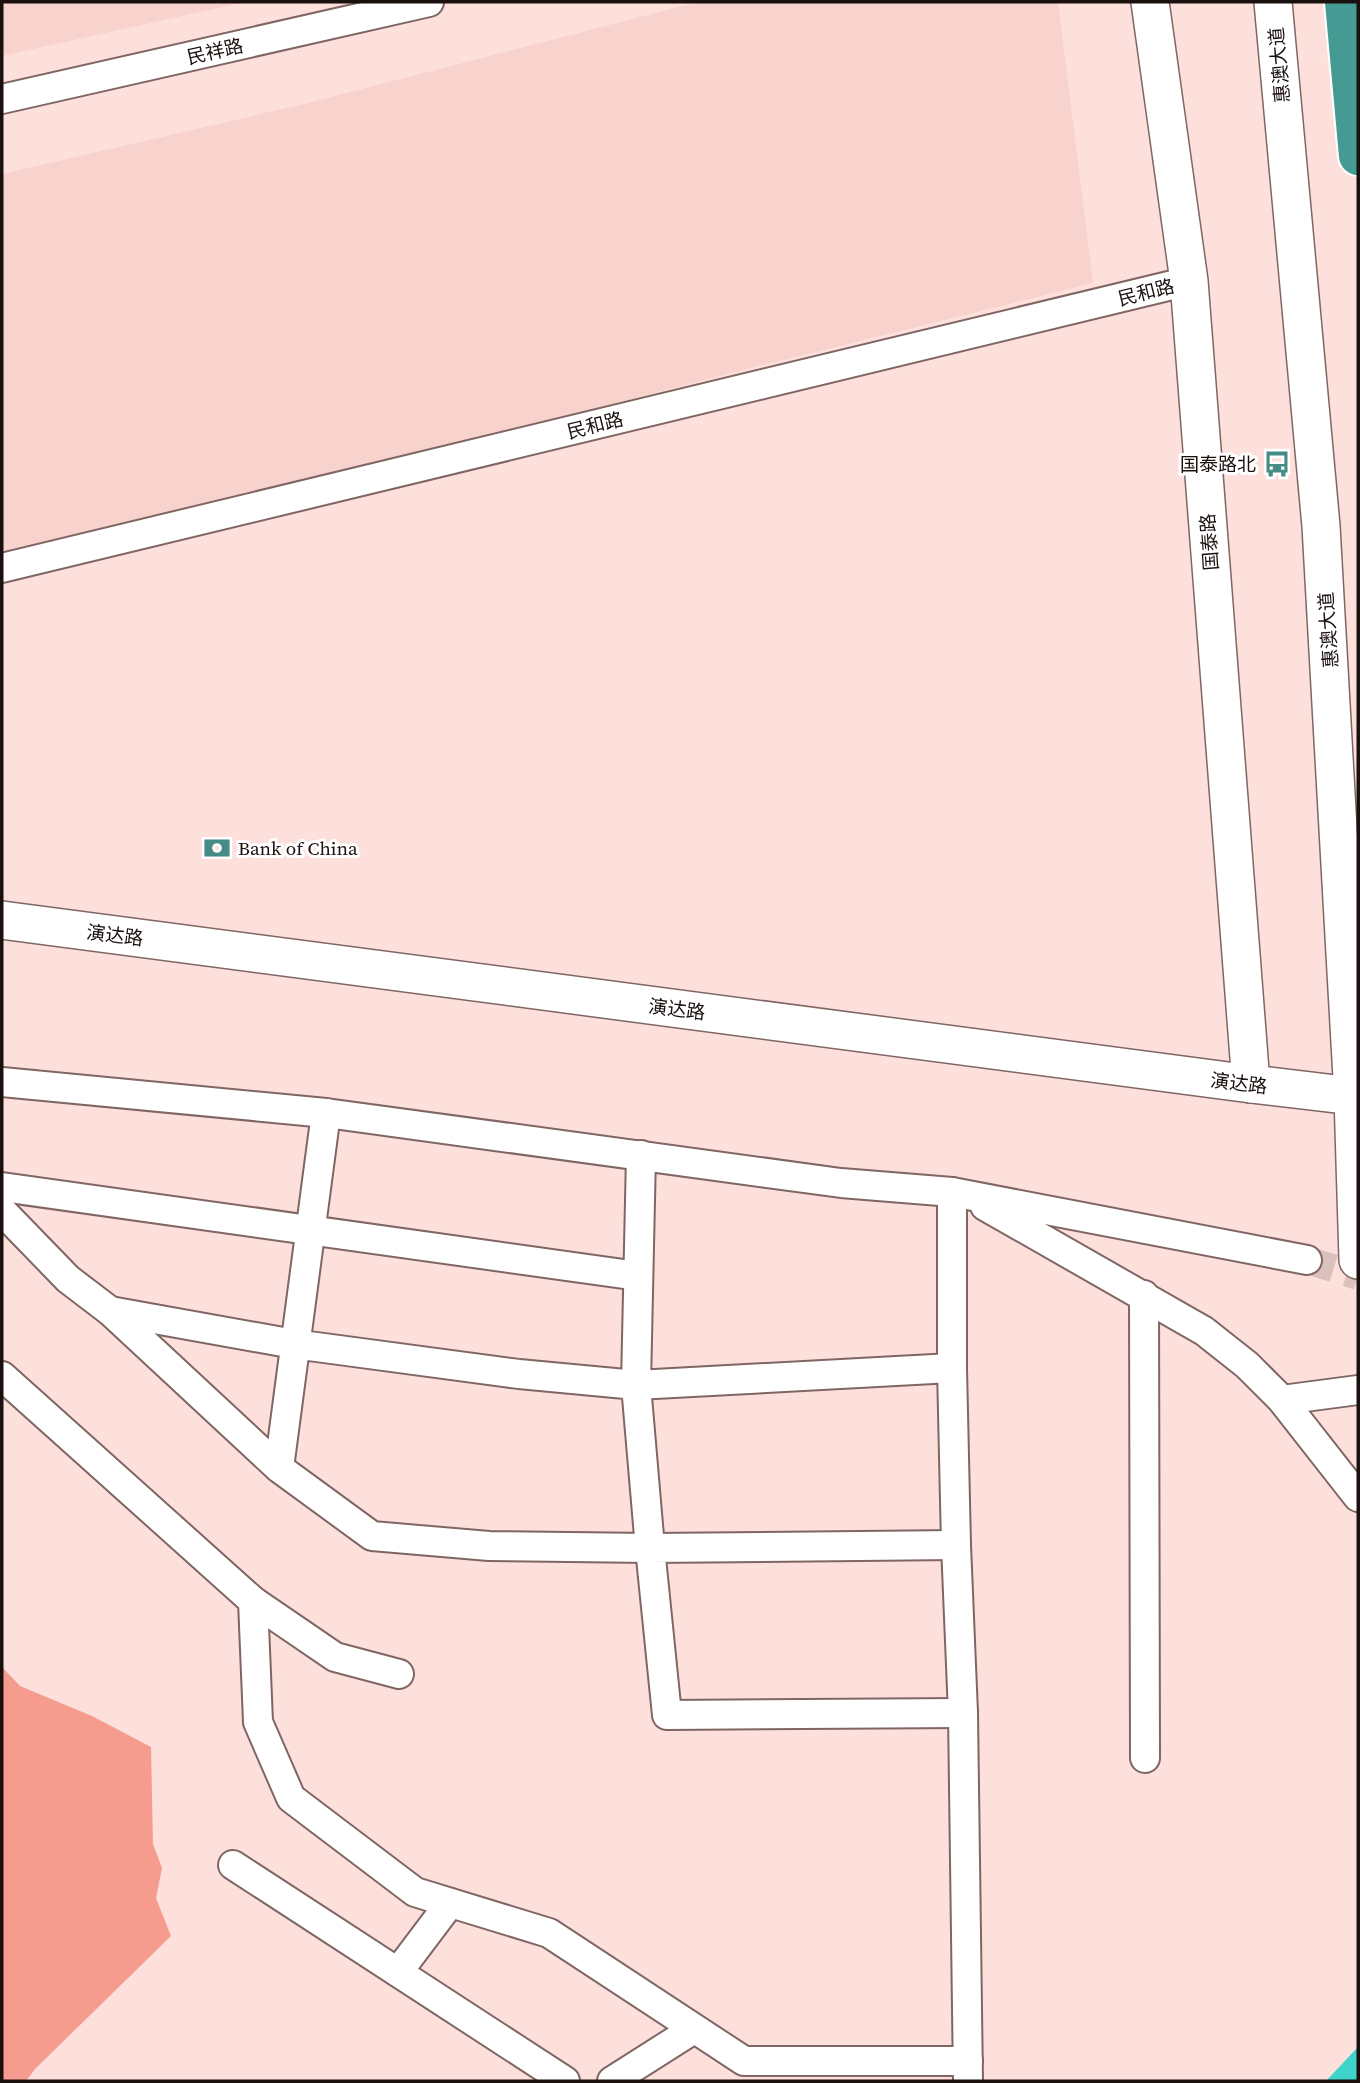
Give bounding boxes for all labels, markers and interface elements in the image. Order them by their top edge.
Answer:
street label: 惠澳大道 [1263,26,1295,104]
street label: 民祥路 [184,32,246,70]
street label: 民和路 [1115,272,1177,312]
street label: 民和路 [564,405,626,445]
bus stop icon: 国泰路北 [1262,449,1292,479]
place label: 国泰路北 [1180,451,1256,477]
street label: 国泰路 [1194,513,1224,571]
street label: 惠澳大道 [1312,591,1344,669]
bank icon: Bank of China [202,833,232,863]
place label: Bank of China [238,835,358,861]
street label: 演达路 [85,919,145,951]
street label: 演达路 [647,993,707,1025]
street label: 演达路 [1209,1067,1269,1099]

